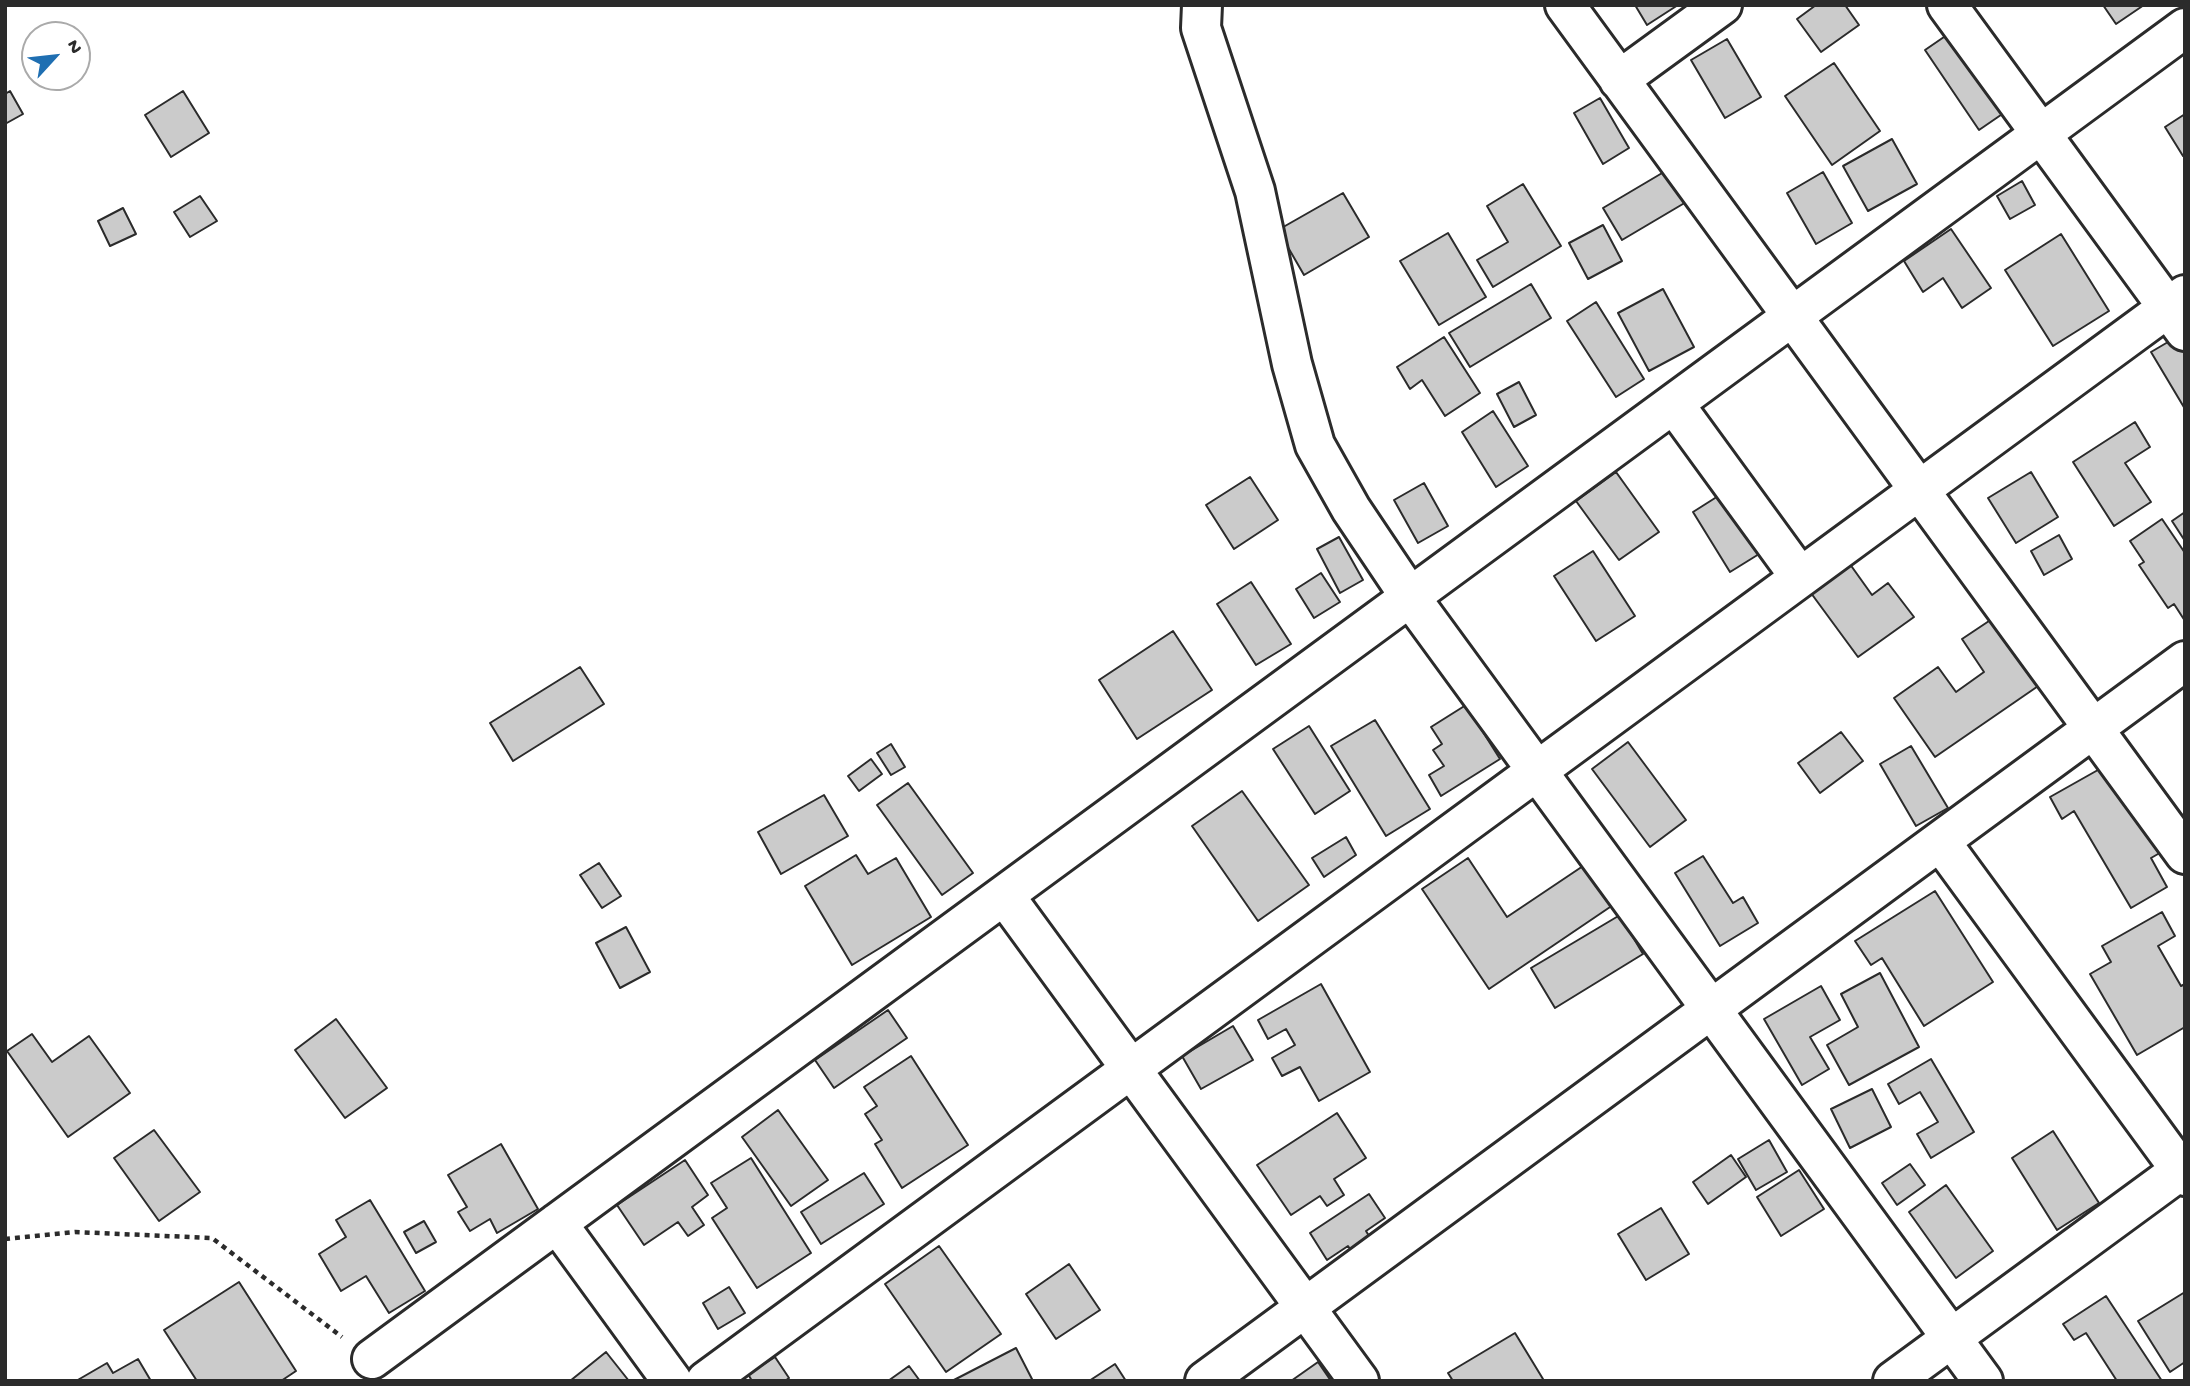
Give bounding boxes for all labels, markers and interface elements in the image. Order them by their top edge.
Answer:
north arrow [21,21,91,91]
text: N [60,36,86,58]

